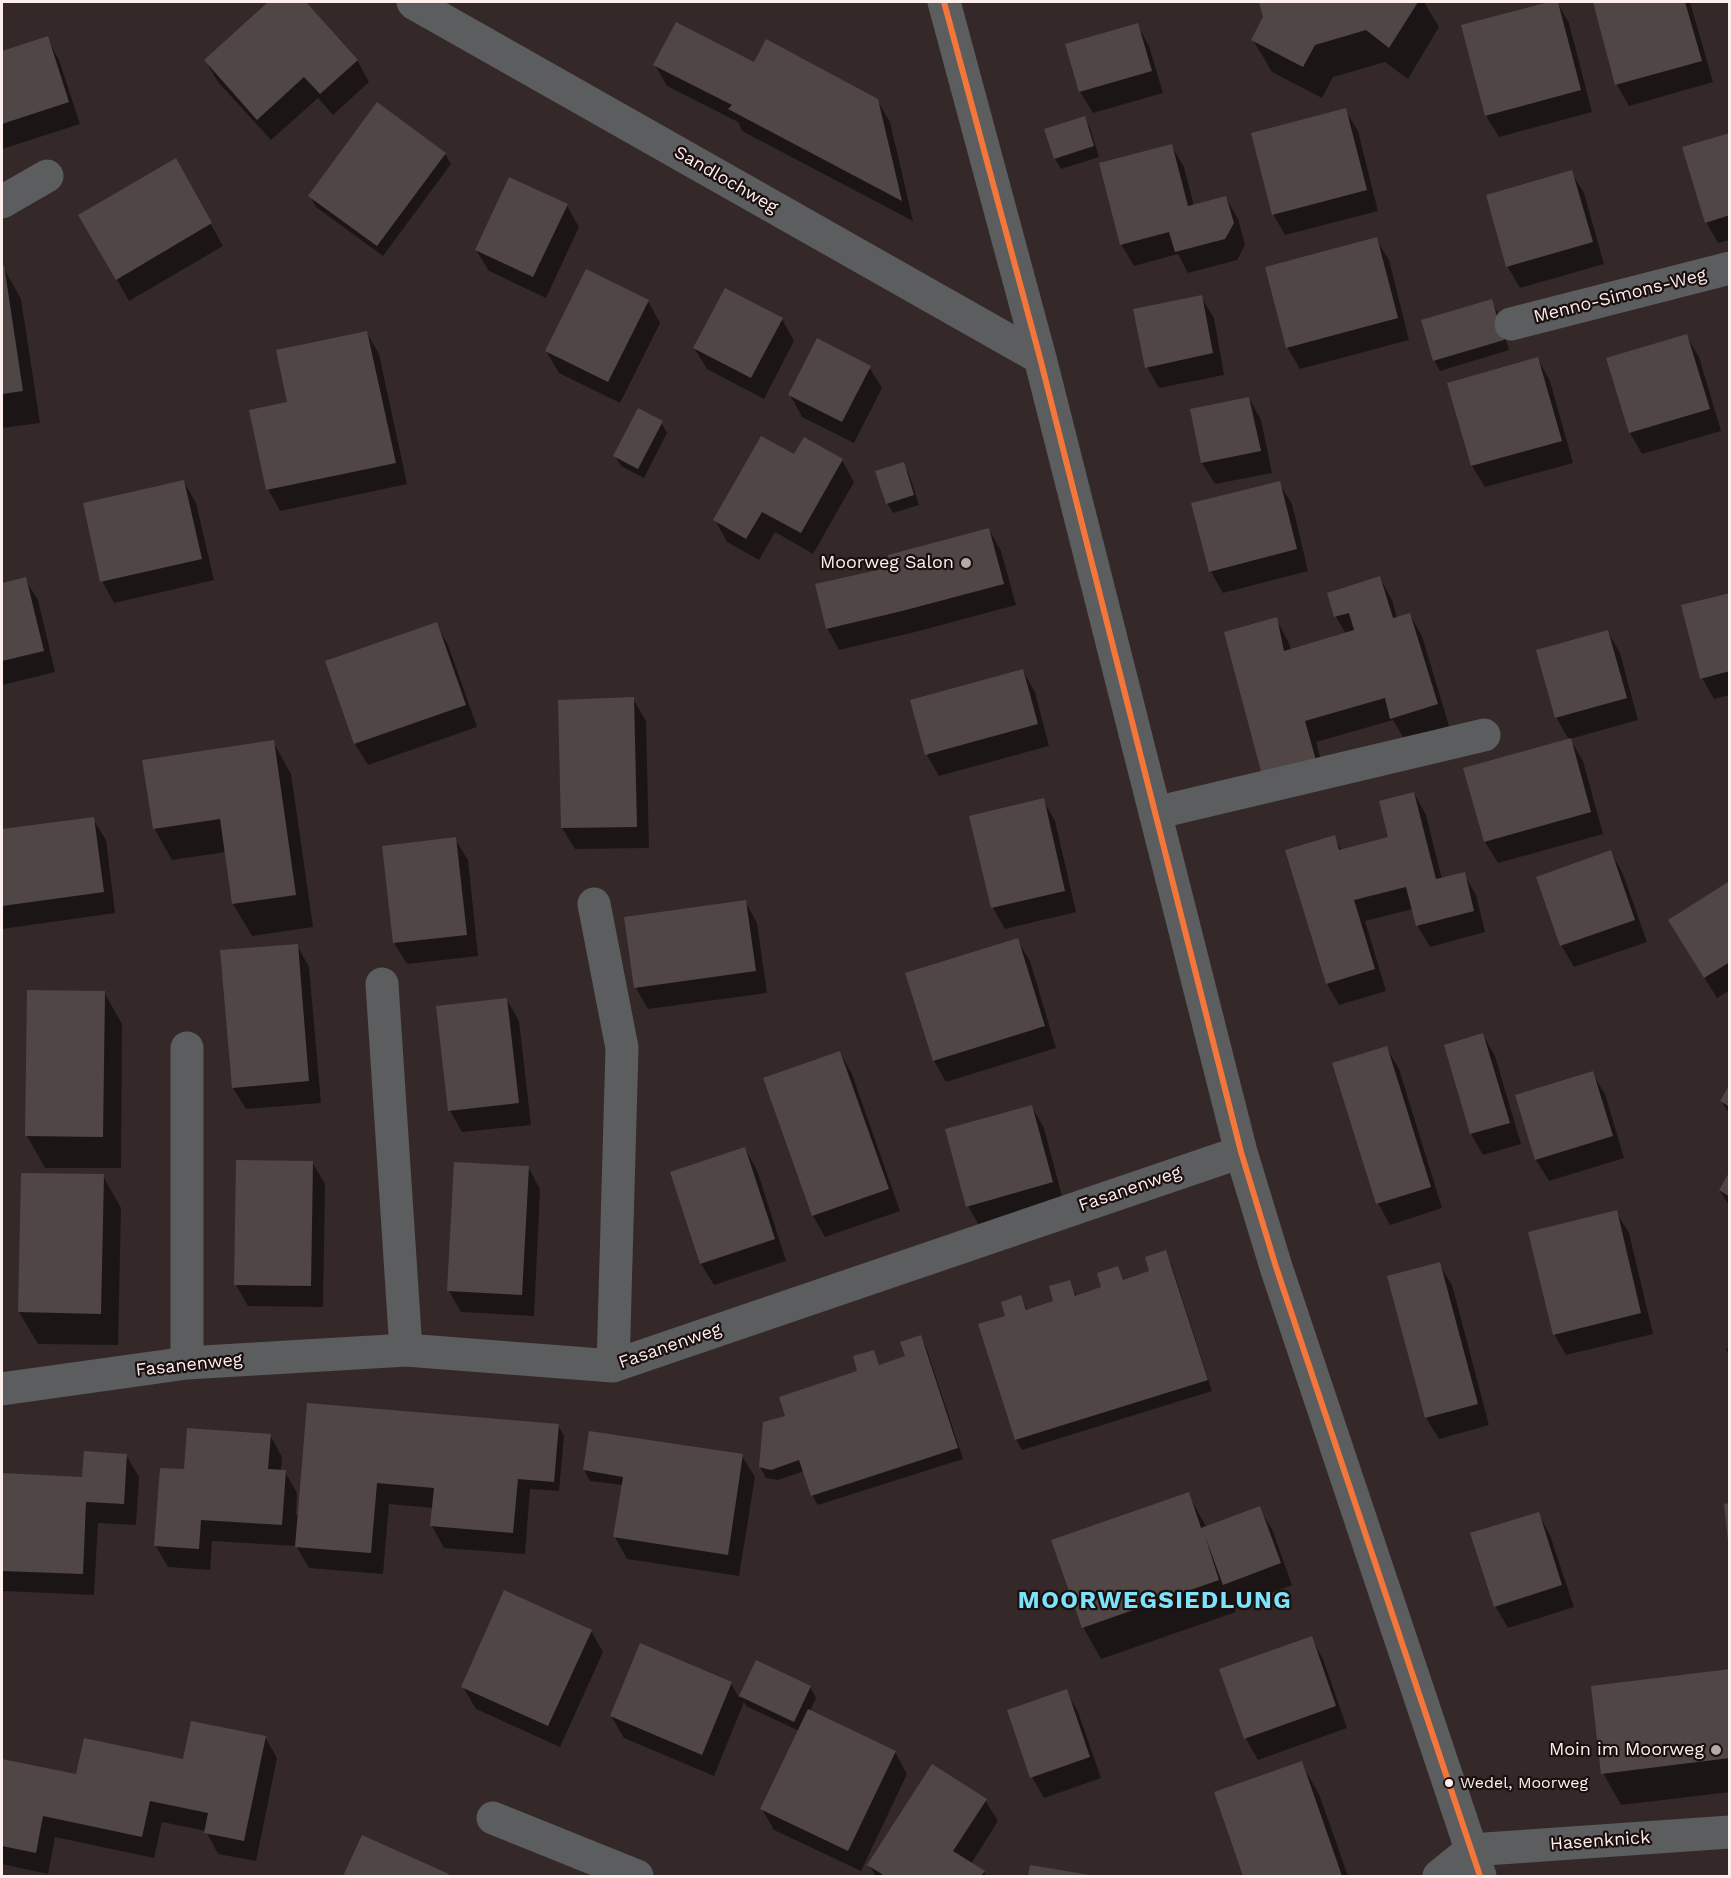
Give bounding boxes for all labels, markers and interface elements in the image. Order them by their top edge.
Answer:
street label: Sandlochweg [670,142,782,218]
street label: Menno-Simons-Weg [1531,264,1709,328]
place label: Moorweg Salon [820,552,954,574]
marker: Moorweg Salon [959,556,973,570]
street label: Fasanenweg [1076,1161,1184,1217]
street label: Fasanenweg [616,1318,724,1374]
street label: Fasanenweg [135,1349,243,1381]
district label: MOORWEGSIEDLUNG [1018,1587,1292,1615]
place label: Moin im Moorweg [1549,1739,1704,1761]
marker: Moin im Moorweg [1709,1743,1723,1757]
place label: Wedel, Moorweg [1460,1773,1588,1793]
marker: Wedel, Moorweg [1443,1777,1455,1789]
street label: Hasenknick [1549,1827,1651,1855]

